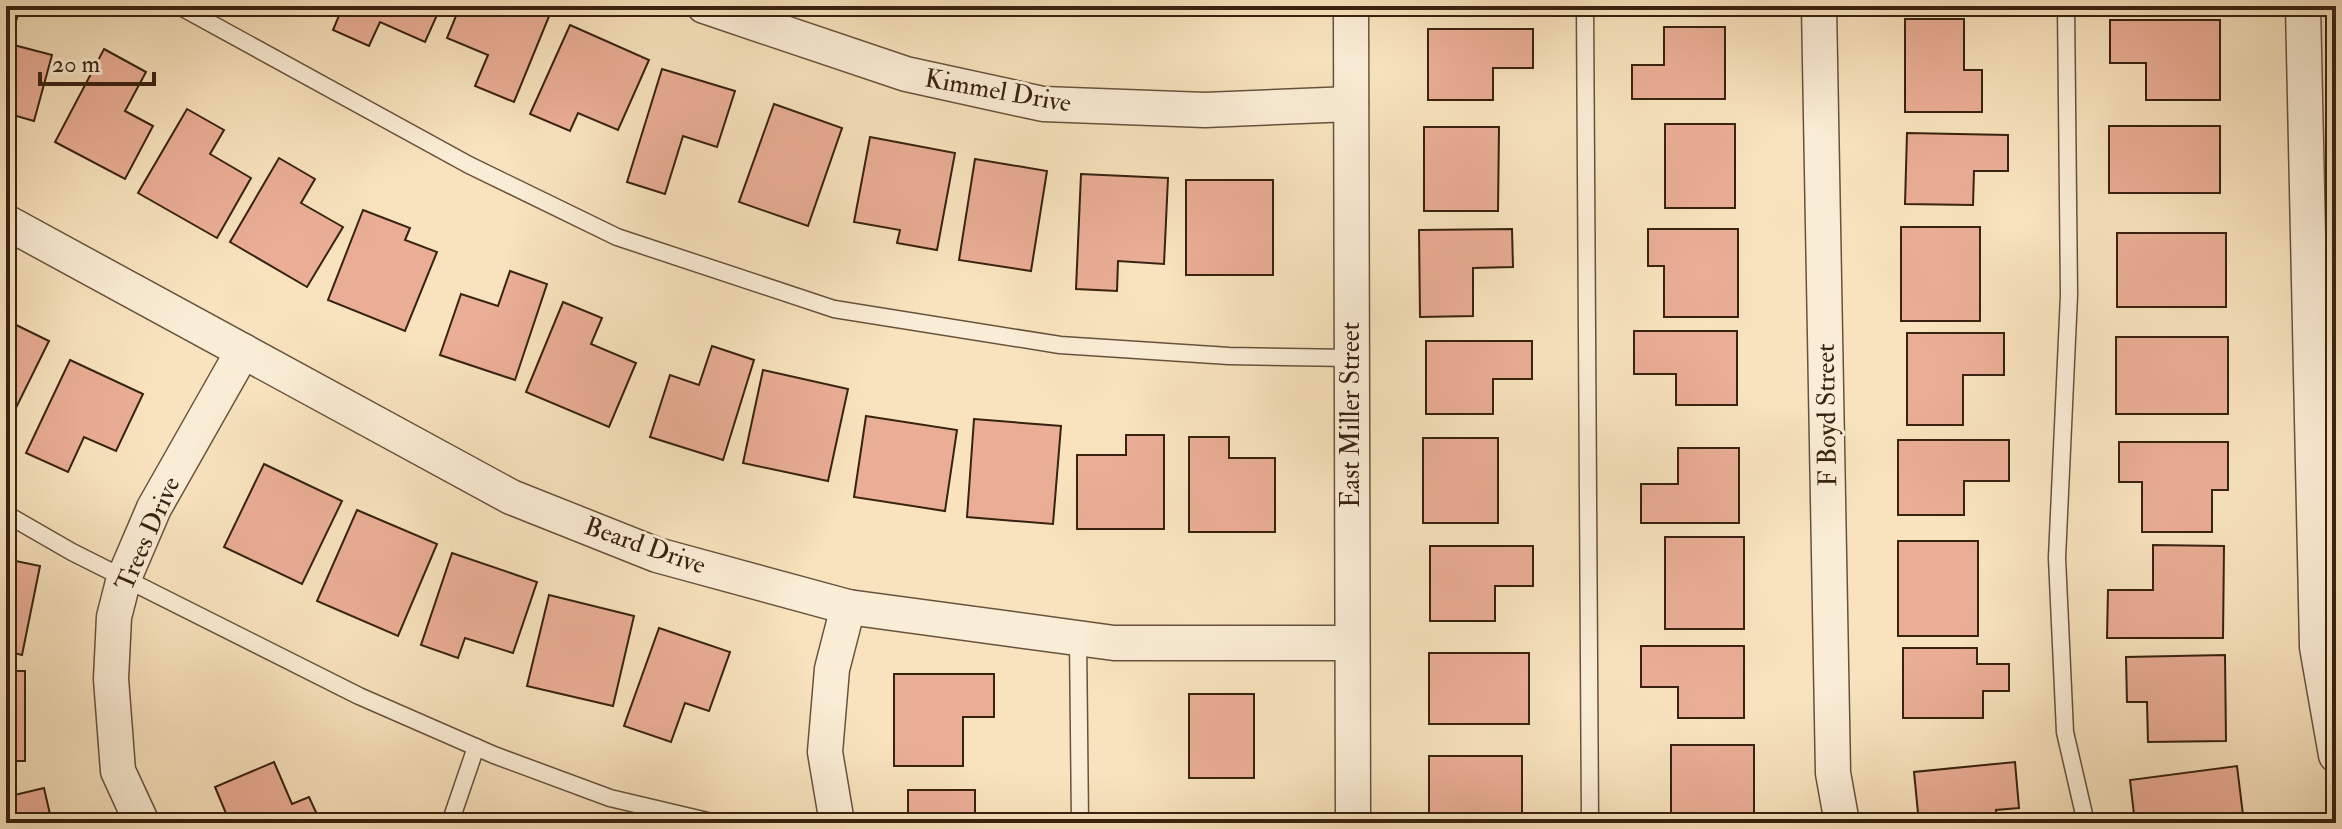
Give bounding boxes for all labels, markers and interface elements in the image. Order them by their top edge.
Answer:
scale bar [40,36,154,86]
text: 20 m [52,49,101,80]
street label: Kimmel Drive [922,62,1074,120]
street label: East Miller Street [1335,322,1367,508]
street label: F Boyd Street [1810,343,1844,487]
street label: Trees Drive [109,472,187,596]
street label: Beard Drive [580,510,710,582]

